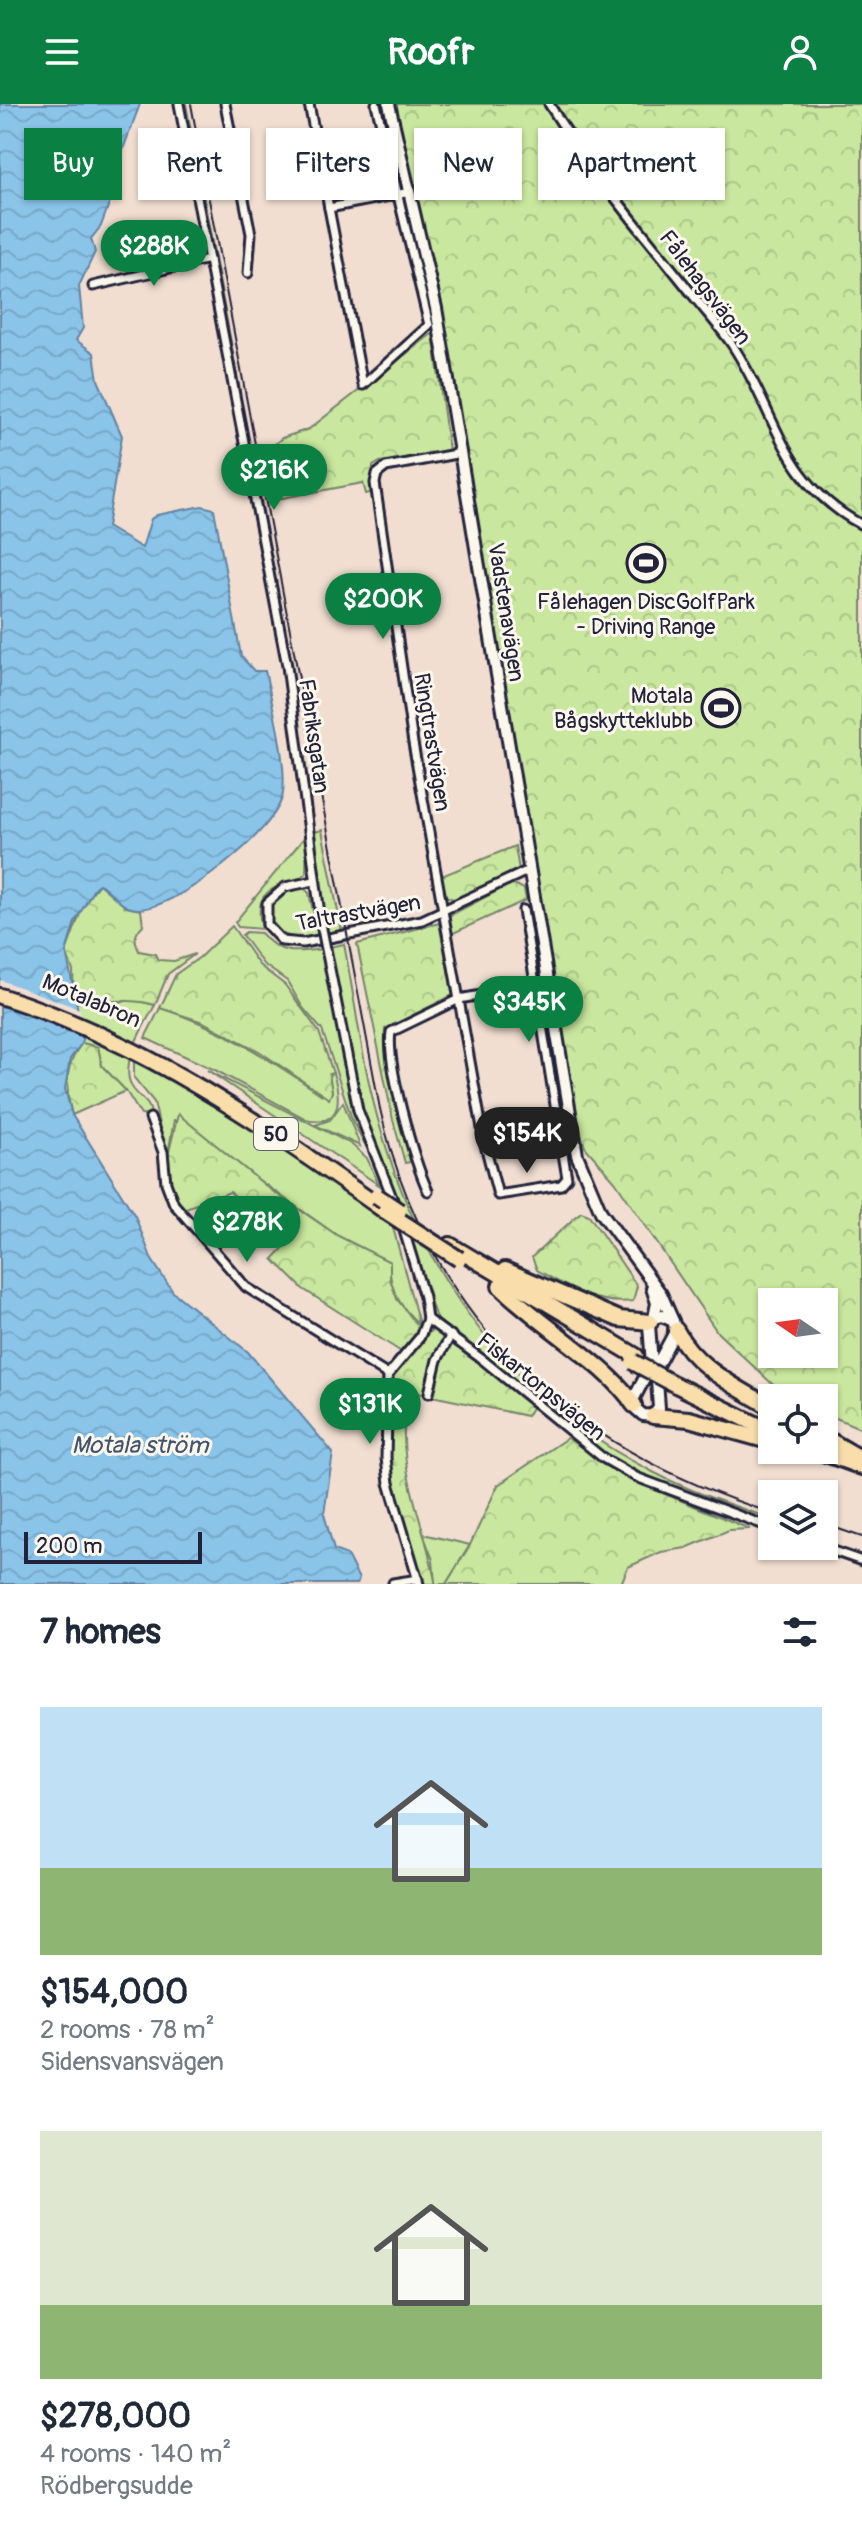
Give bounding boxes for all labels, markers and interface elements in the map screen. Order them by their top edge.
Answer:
icon: menu [40,30,84,74]
text: Roofr [388,30,474,75]
icon: person [778,30,822,74]
chip: Buy [24,128,122,200]
chip: Rent [138,128,250,200]
chip: Filters [266,128,398,200]
chip: New [414,128,522,200]
chip: Apartment [538,128,725,200]
pin: $288K [98,220,210,288]
street label: Fålehagsvägen [653,225,757,351]
text: $288K [119,230,189,262]
pin: $216K [218,444,330,512]
text: $216K [239,454,309,486]
street label: Vadstenavägen [481,541,531,684]
sports icon: Fålehagen DiscGolfPark - Driving Range [625,542,667,584]
pin: $200K [327,573,439,641]
text: $200K [343,583,423,615]
place label: Fålehagen DiscGolfPark - Driving Range [537,588,755,641]
street label: Ringtrastvägen [407,671,457,813]
street label: Fabriksgatan [292,677,336,795]
place label: Motala Bågskytteklubb [554,682,693,735]
sports icon: Motala Bågskytteklubb [700,687,742,729]
street label: Taltrastvägen [294,888,423,938]
street label: Motalabron [38,968,145,1034]
pin: $345K [473,976,585,1044]
text: $345K [492,986,566,1018]
pin: $154K [471,1107,583,1175]
text: $154K [492,1117,562,1149]
road number: 50 [254,1118,298,1150]
pin: $278K [191,1196,303,1264]
text: $278K [211,1206,283,1238]
north arrow [758,1288,838,1368]
map controls [758,1288,838,1560]
street label: Fiskartorpsvägen [471,1326,611,1447]
pin: $131K [314,1378,426,1446]
button: locate [758,1384,838,1464]
text: $131K [338,1388,402,1420]
water label: Motala ström [72,1431,210,1460]
button: layers [758,1480,838,1560]
scale bar [24,1528,202,1564]
text: 200 m [36,1532,103,1560]
icon: filters [778,1610,822,1654]
text: 7 homes [40,1611,161,1654]
icon: home [359,1759,503,1903]
text: $154,000 [40,1971,188,2014]
text: 2 rooms · 78 m² [40,2014,215,2046]
text: Sidensvansvägen [40,2046,224,2078]
icon: home [359,2183,503,2327]
text: $278,000 [40,2395,191,2438]
text: 4 rooms · 140 m² [40,2438,231,2470]
text: Rödbergsudde [40,2470,193,2502]

